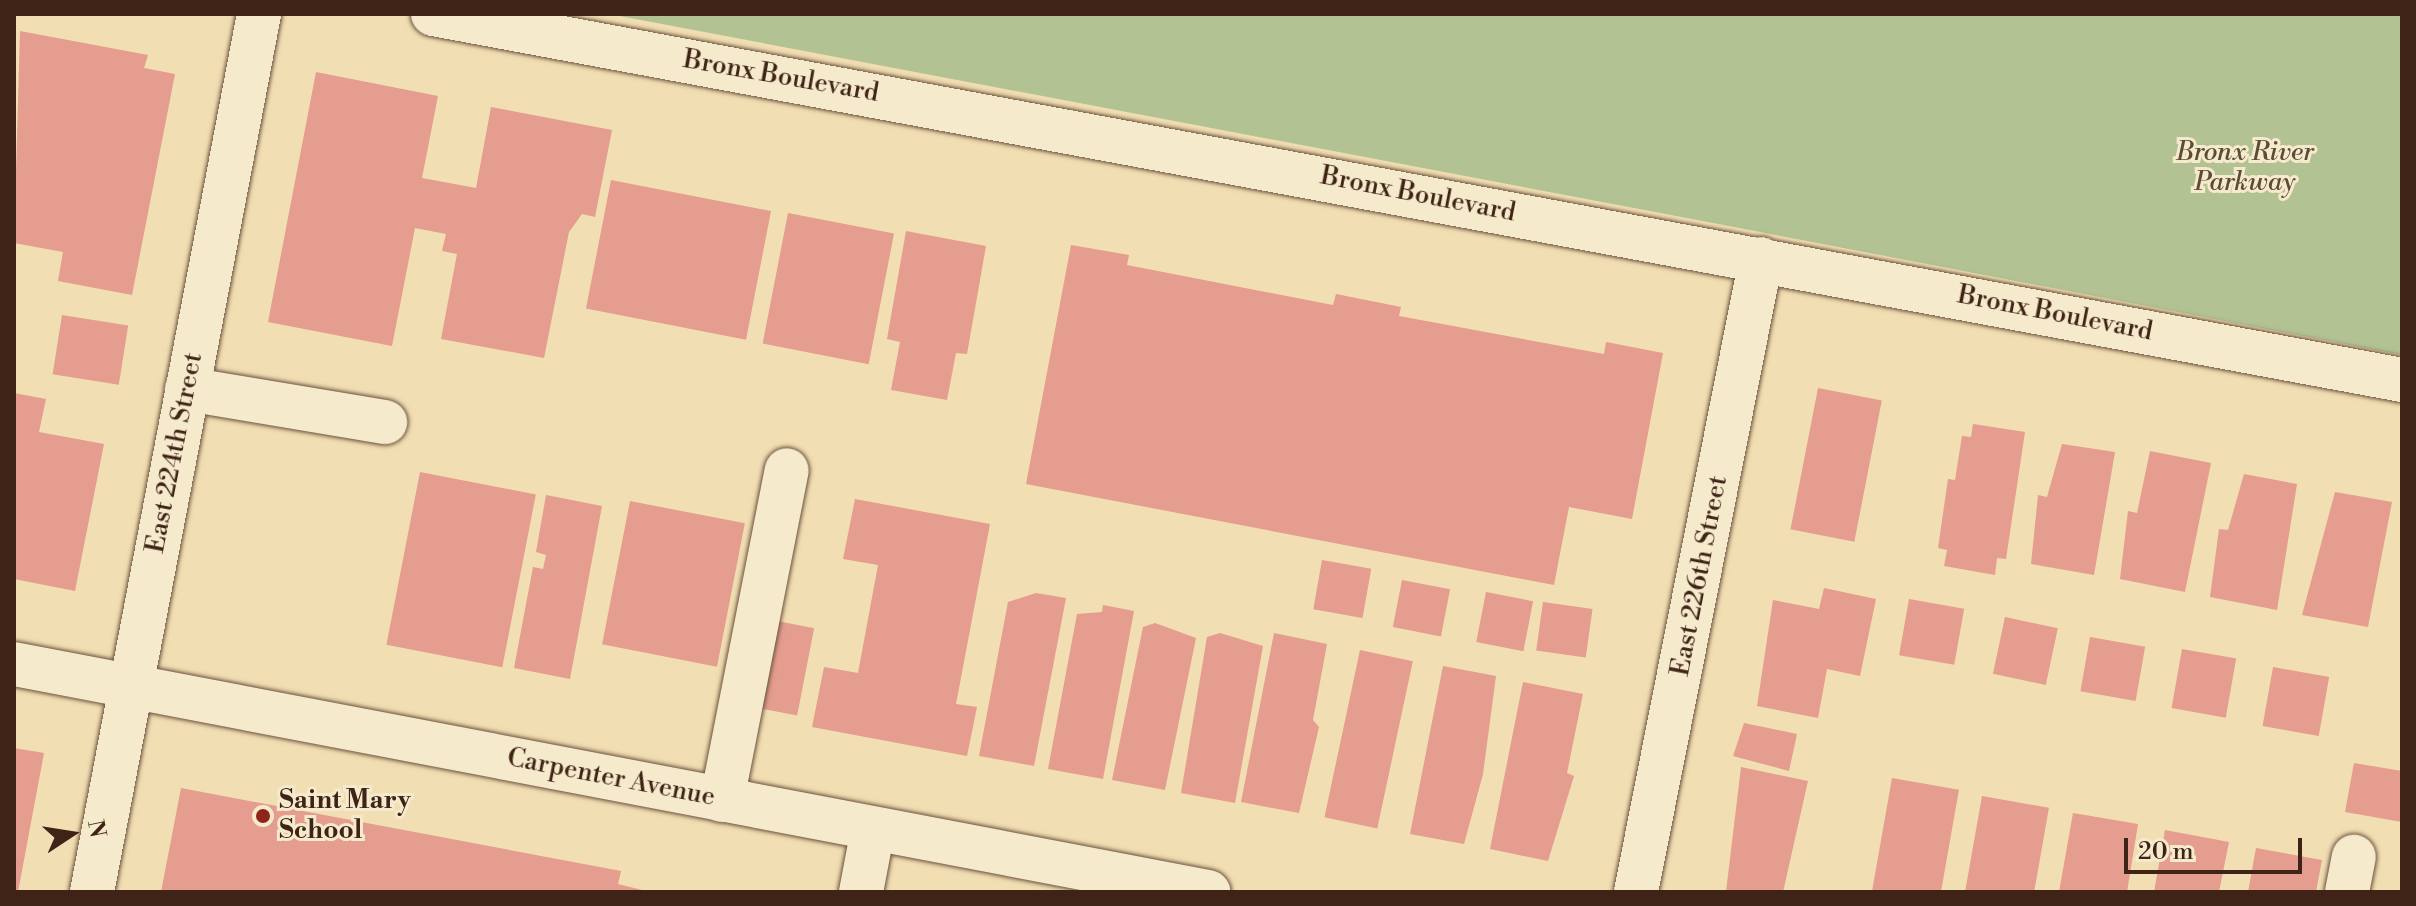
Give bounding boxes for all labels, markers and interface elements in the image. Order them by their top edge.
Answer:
street label: Bronx Boulevard [681,44,881,110]
park label: Bronx River Parkway [2176,137,2314,198]
street label: Bronx Boulevard [1318,161,1518,229]
street label: Bronx Boulevard [1955,280,2155,348]
street label: East 224th Street [140,350,210,556]
street label: East 226th Street [1665,473,1735,679]
street label: Carpenter Avenue [504,743,718,813]
place label: Saint Mary School [279,785,411,846]
north arrow [32,794,112,874]
marker: Saint Mary School [254,807,272,825]
text: N [81,818,111,840]
scale bar [2128,822,2306,872]
text: 20 m [2138,837,2194,867]

